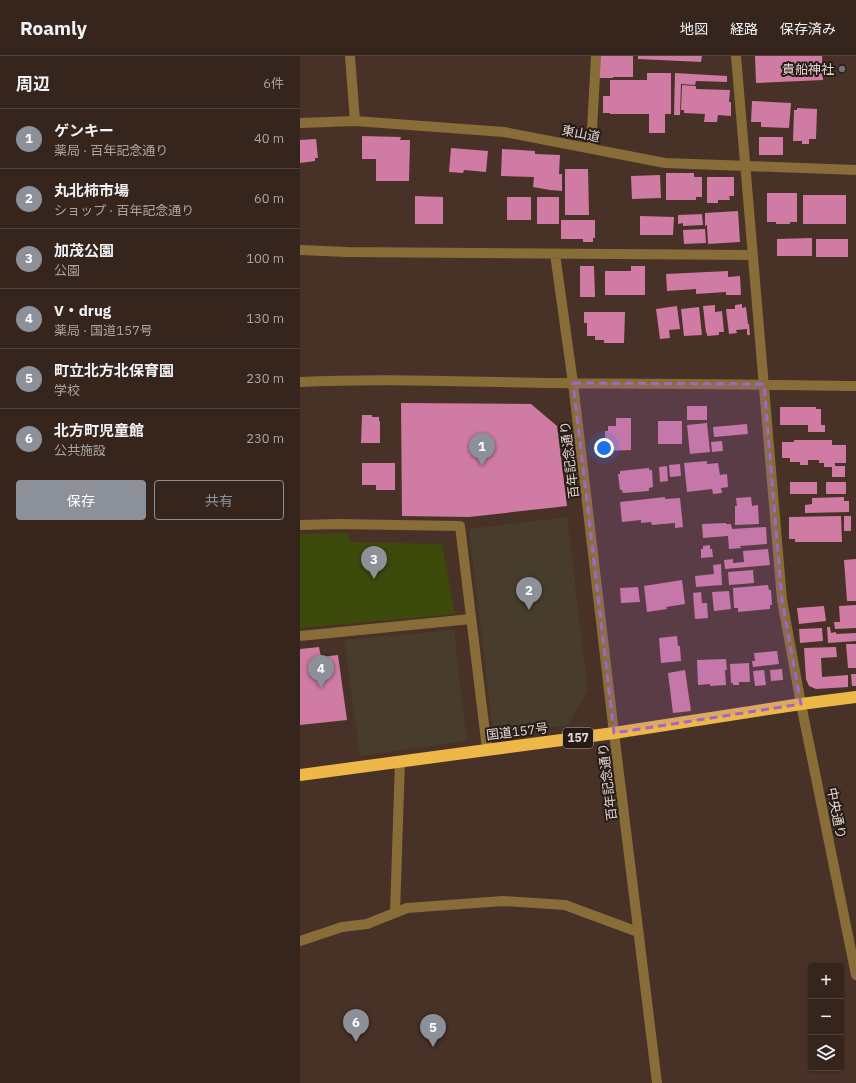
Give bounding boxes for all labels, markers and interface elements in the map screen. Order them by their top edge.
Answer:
text: Roamly [20,16,87,40]
text: 地図 [680,20,708,38]
text: 経路 [730,20,758,38]
text: 保存済み [780,20,836,38]
place label: 貴船神社 [782,61,834,78]
marker: 貴船神社 [837,64,847,74]
text: 周辺 [16,73,50,95]
text: 6件 [263,75,284,92]
text: ゲンキー [54,121,114,140]
street label: 東山道 [560,121,602,146]
text: 1 [25,130,33,147]
text: 40 m [254,130,284,147]
text: 薬局 · 百年記念通り [54,142,168,159]
text: 丸北柿市場 [54,181,129,200]
text: 2 [25,190,33,207]
text: 60 m [254,190,284,207]
text: ショップ · 百年記念通り [54,202,194,219]
text: 加茂公園 [54,241,114,260]
text: 3 [25,250,33,267]
text: 100 m [246,250,284,267]
text: 公園 [54,262,80,279]
text: V・drug [54,301,111,320]
text: 4 [25,310,33,327]
text: 130 m [246,310,284,327]
text: 薬局 · 国道157号 [54,322,153,339]
text: 町立北方北保育園 [54,361,174,380]
text: 5 [25,370,33,387]
text: 230 m [246,370,284,387]
text: 学校 [54,382,80,399]
street label: 百年記念通り [556,420,583,500]
text: 北方町児童館 [54,421,144,440]
text: 6 [25,430,33,447]
text: 230 m [246,430,284,447]
pin: 1 [469,433,495,466]
your location [594,438,614,458]
text: 公共施設 [54,442,106,459]
button: 保存 [16,480,146,520]
button: 共有 [154,480,284,520]
pin: 3 [361,546,387,579]
pin: 2 [516,577,542,610]
pin: 4 [308,655,334,688]
street label: 国道157号 [485,719,549,744]
road number: 157 [563,728,593,748]
street label: 百年記念通り [594,742,621,822]
street label: 中央通り [823,786,850,840]
map controls [808,963,844,1071]
button: + [808,963,844,999]
button: − [808,999,844,1035]
pin: 6 [343,1009,369,1042]
pin: 5 [420,1014,446,1047]
button: layers [808,1035,844,1071]

